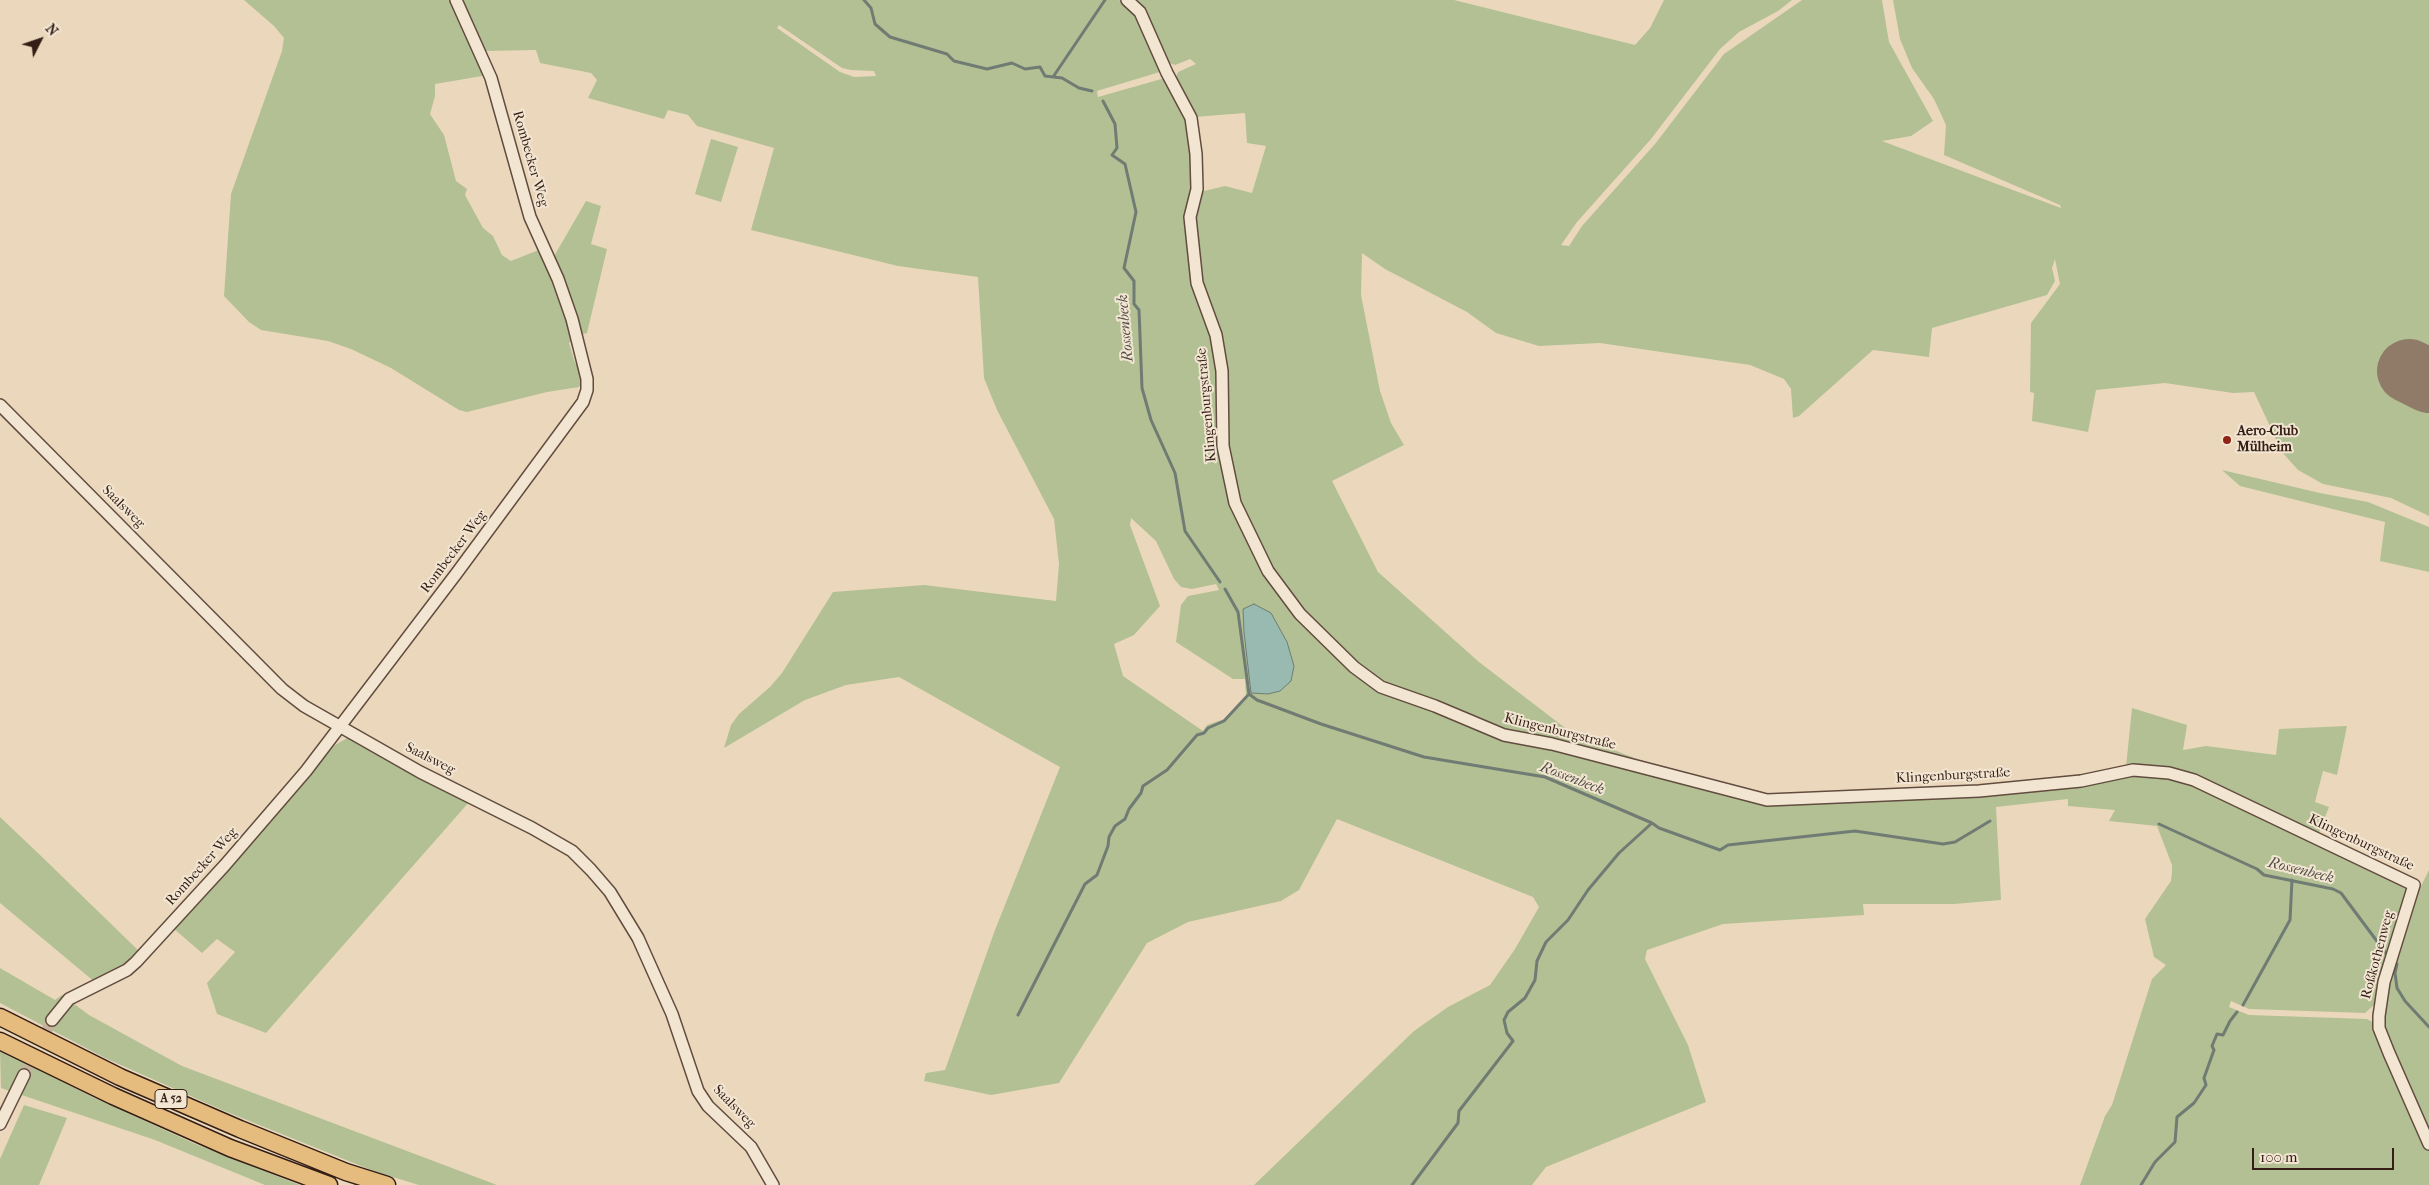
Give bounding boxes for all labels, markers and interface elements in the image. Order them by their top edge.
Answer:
north arrow [15,15,65,65]
text: N [42,20,62,39]
street label: Rombecker Weg [508,109,552,209]
water label: Rossenbeck [1114,294,1138,362]
street label: Klingenburgstraße [1194,347,1220,463]
place label: Aero-Club Mülheim [2237,424,2298,457]
marker: Aero-Club Mülheim [2221,434,2233,446]
street label: Saalsweg [98,482,148,532]
street label: Rombecker Weg [417,507,491,597]
street label: Klingenburgstraße [1502,710,1618,754]
street label: Saalsweg [402,739,458,779]
water label: Rossenbeck [1537,759,1607,799]
street label: Klingenburgstraße [1895,765,2011,787]
street label: Klingenburgstraße [2306,811,2416,875]
street label: Rombecker Weg [163,825,241,909]
water label: Rossenbeck [2266,854,2336,888]
street label: Roßkothenweg [2358,909,2398,1001]
street label: Saalsweg [709,1082,759,1132]
road number: A 52 [155,1090,187,1108]
scale bar [2254,1138,2396,1170]
text: 100 m [2260,1148,2298,1166]

